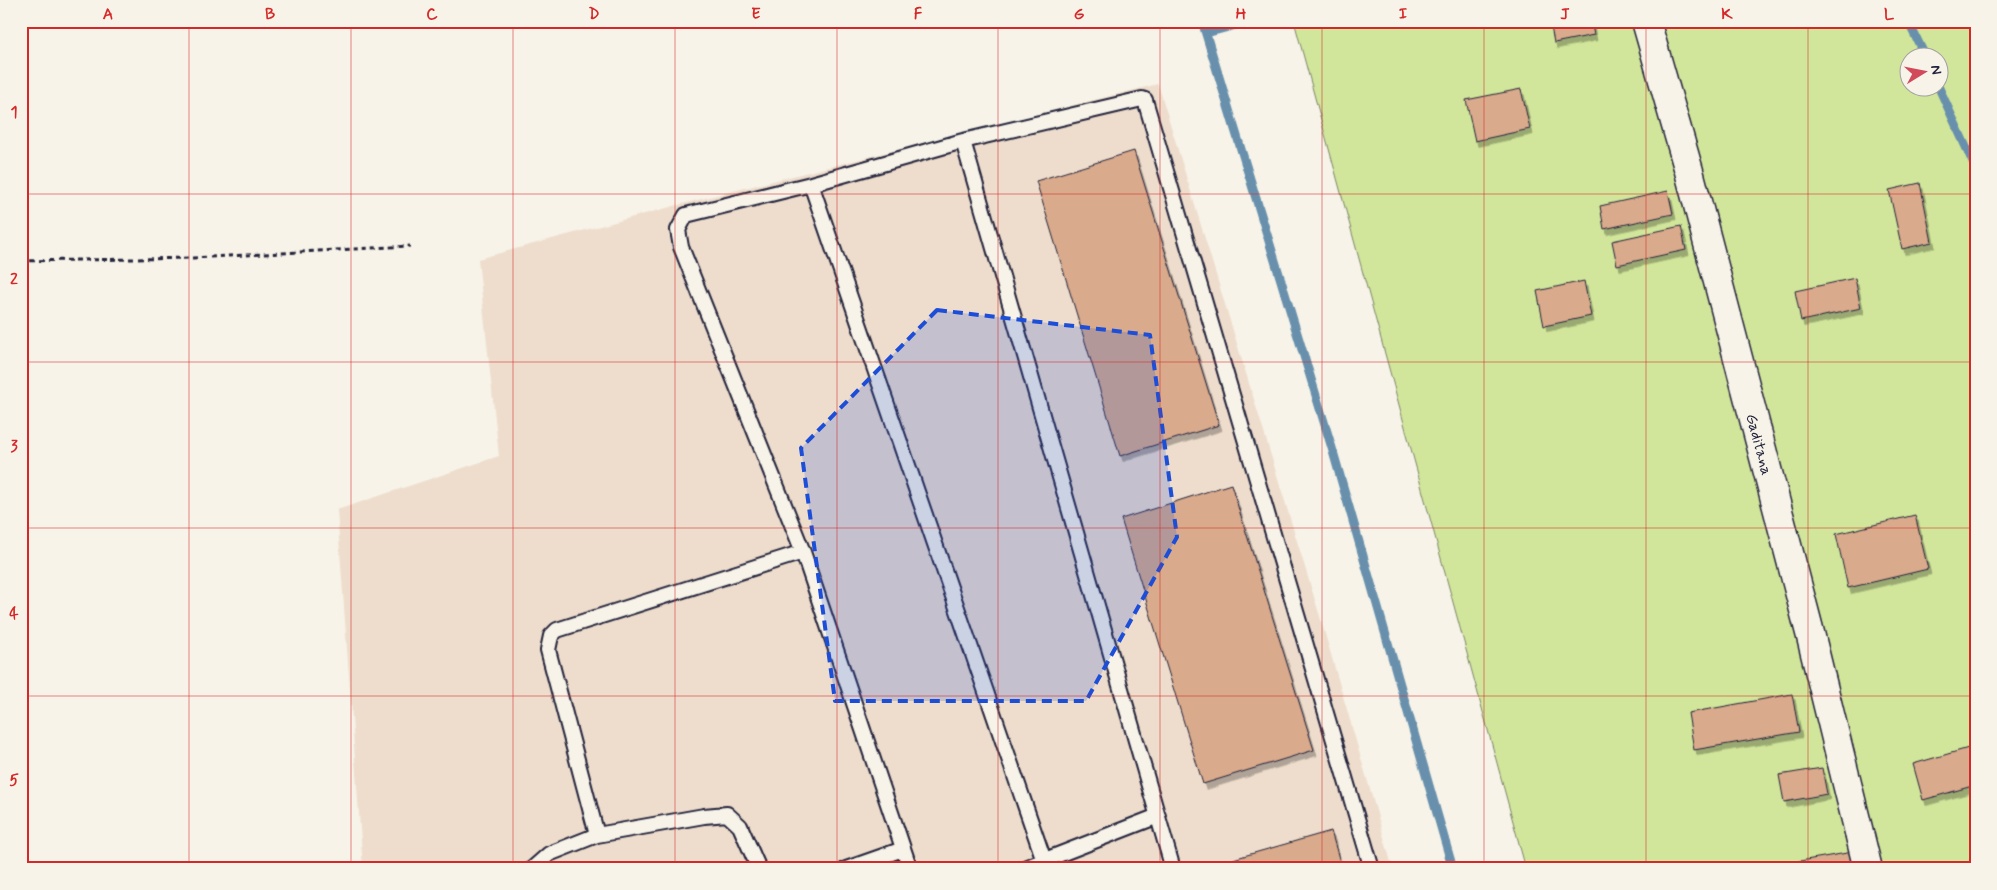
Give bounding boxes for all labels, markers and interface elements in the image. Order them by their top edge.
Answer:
text: A [103,4,113,25]
text: B [265,4,275,25]
text: C [426,4,438,25]
text: D [588,4,600,25]
text: E [751,4,761,25]
text: F [914,4,923,25]
text: G [1074,4,1085,25]
text: H [1236,4,1247,25]
text: I [1399,4,1408,25]
text: J [1560,4,1570,25]
text: K [1721,4,1733,25]
text: L [1884,4,1895,25]
north arrow [1900,48,1950,98]
text: N [1926,64,1945,76]
text: 1 [10,102,18,123]
text: 2 [10,269,18,290]
street label: Gaditana [1740,411,1777,478]
text: 3 [10,436,18,457]
text: 4 [9,603,19,624]
text: 5 [9,770,19,791]

